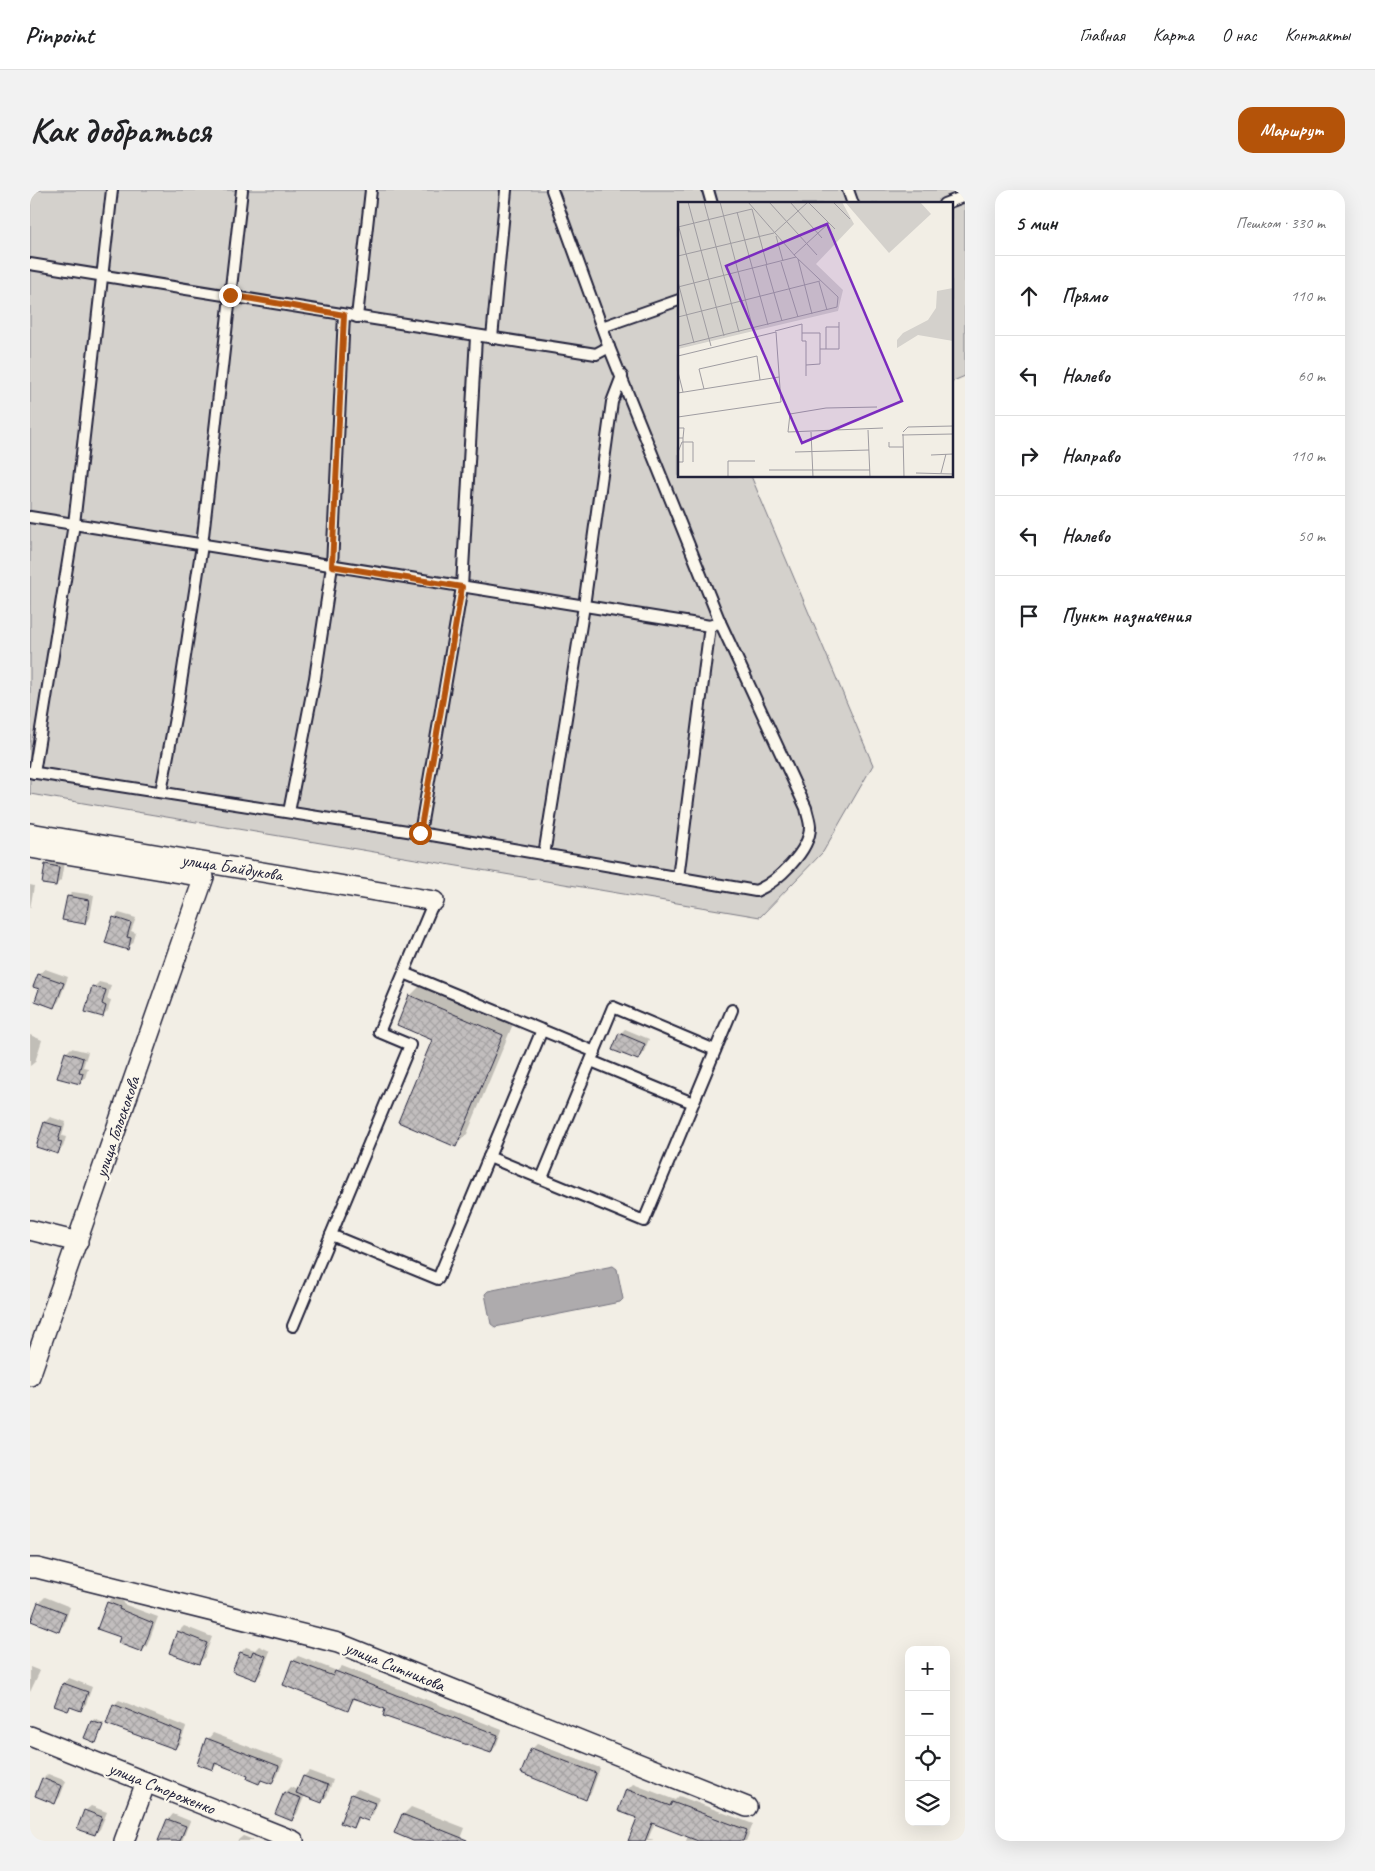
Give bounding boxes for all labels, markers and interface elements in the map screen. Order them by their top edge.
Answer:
text: Pinpoint [25,20,94,50]
text: Главная [1080,24,1125,46]
text: Карта [1153,24,1194,46]
text: О нас [1222,24,1257,46]
text: Контакты [1285,24,1350,46]
button: Маршрут [1238,107,1345,153]
text: Как добраться [30,108,211,153]
inset map [678,202,952,478]
text: 5 мин [1015,210,1057,236]
text: Пешком · 330 m [1236,213,1325,233]
icon: ahead [1015,282,1043,310]
route end [219,284,242,307]
text: Прямо [1062,284,1107,308]
text: 110 m [1291,286,1325,306]
icon: left [1015,362,1043,390]
text: Налево [1062,364,1110,388]
text: 60 m [1298,366,1325,386]
icon: right [1015,442,1043,470]
text: Направо [1062,444,1120,468]
text: 110 m [1291,446,1325,466]
icon: left [1015,522,1043,550]
text: Налево [1062,524,1110,548]
text: 50 m [1298,526,1325,546]
icon: arrive [1015,602,1043,630]
text: Пункт назначения [1062,604,1191,628]
route start [409,822,432,845]
street label: улица Байдукова [179,848,285,886]
street label: улица Голоскокова [89,1072,145,1181]
street label: улица Ситникова [341,1636,449,1696]
map controls [905,1646,950,1826]
button: + [905,1646,950,1691]
button: − [905,1691,950,1736]
button: locate [905,1736,950,1781]
street label: улица Стороженко [105,1756,220,1820]
button: layers [905,1781,950,1826]

